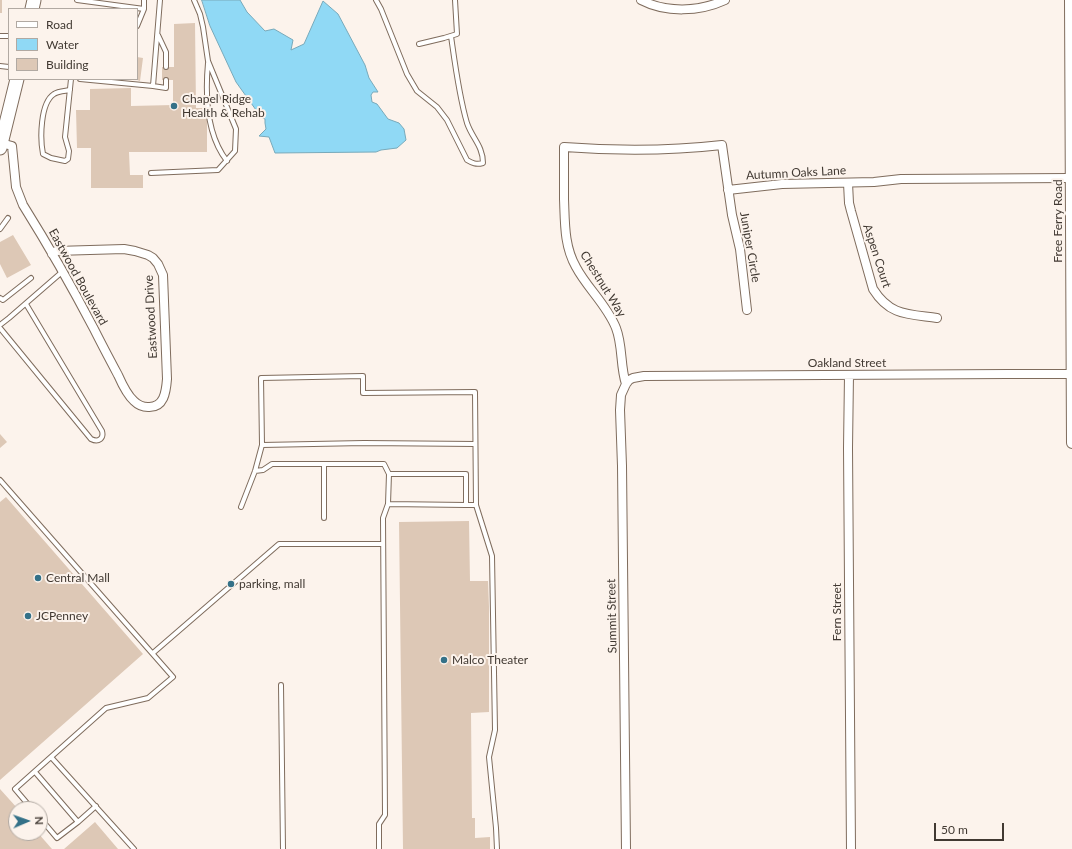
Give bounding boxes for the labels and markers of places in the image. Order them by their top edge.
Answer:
place label: Chapel Ridge Health & Rehab [182,92,265,120]
marker: Chapel Ridge Health & Rehab [169,101,179,111]
place label: Central Mall [46,571,110,585]
marker: Central Mall [33,573,43,583]
place label: parking, mall [239,577,305,591]
marker: parking, mall [226,579,236,589]
place label: JCPenney [36,609,88,623]
marker: JCPenney [23,611,33,621]
place label: Malco Theater [452,653,528,667]
marker: Malco Theater [439,655,449,665]

